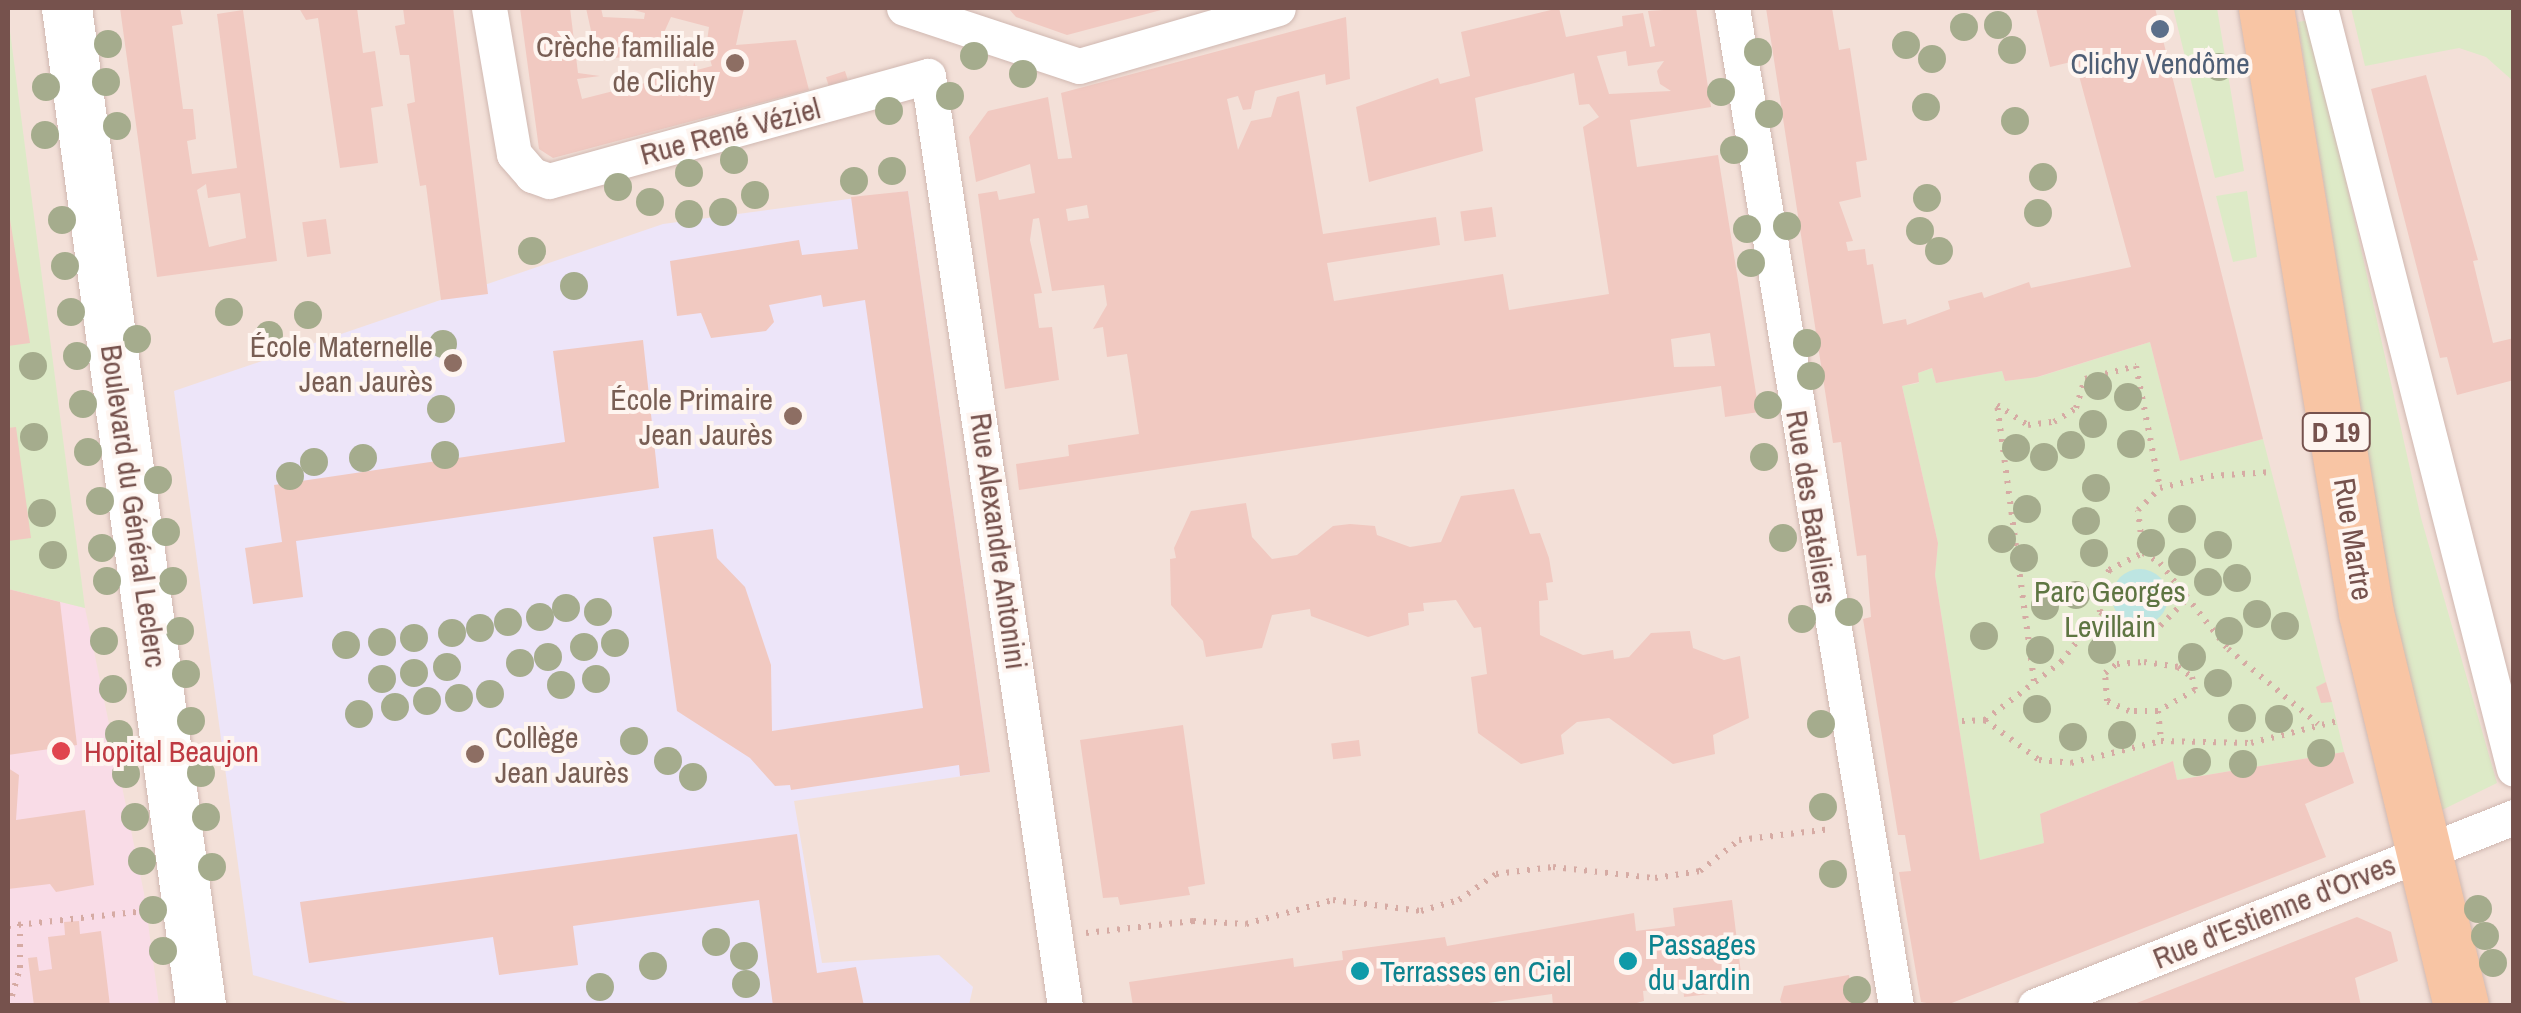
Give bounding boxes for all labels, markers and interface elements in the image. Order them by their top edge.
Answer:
marker: Clichy Vendôme [2149,18,2171,40]
place label: Crèche familiale de Clichy [536,28,715,98]
place label: Clichy Vendôme [2070,45,2250,81]
marker: Crèche familiale de Clichy [724,52,746,74]
street label: Rue René Véziel [636,90,824,172]
place label: École Maternelle Jean Jaurès [250,328,433,398]
street label: Boulevard du Général Leclerc [94,342,174,670]
marker: École Maternelle Jean Jaurès [442,352,464,374]
place label: École Primaire Jean Jaurès [610,381,773,452]
marker: École Primaire Jean Jaurès [782,405,804,427]
street label: Rue des Bateliers [1779,408,1845,606]
street label: Rue Alexandre Antonini [963,409,1035,673]
road number: D 19 [2301,409,2371,455]
street label: Rue Martre [2327,475,2381,603]
park label: Parc Georges Levillain [2034,573,2186,644]
place label: Collège Jean Jaurès [495,719,629,790]
place label: Hopital Beaujon [84,733,259,769]
marker: Hopital Beaujon [48,738,74,764]
marker: Collège Jean Jaurès [464,743,486,765]
street label: Rue d'Estienne d'Orves [2148,846,2400,976]
place label: Passages du Jardin [1648,926,1756,996]
marker: Passages du Jardin [1617,950,1639,972]
place label: Terrasses en Ciel [1380,953,1571,989]
marker: Terrasses en Ciel [1349,960,1371,982]

